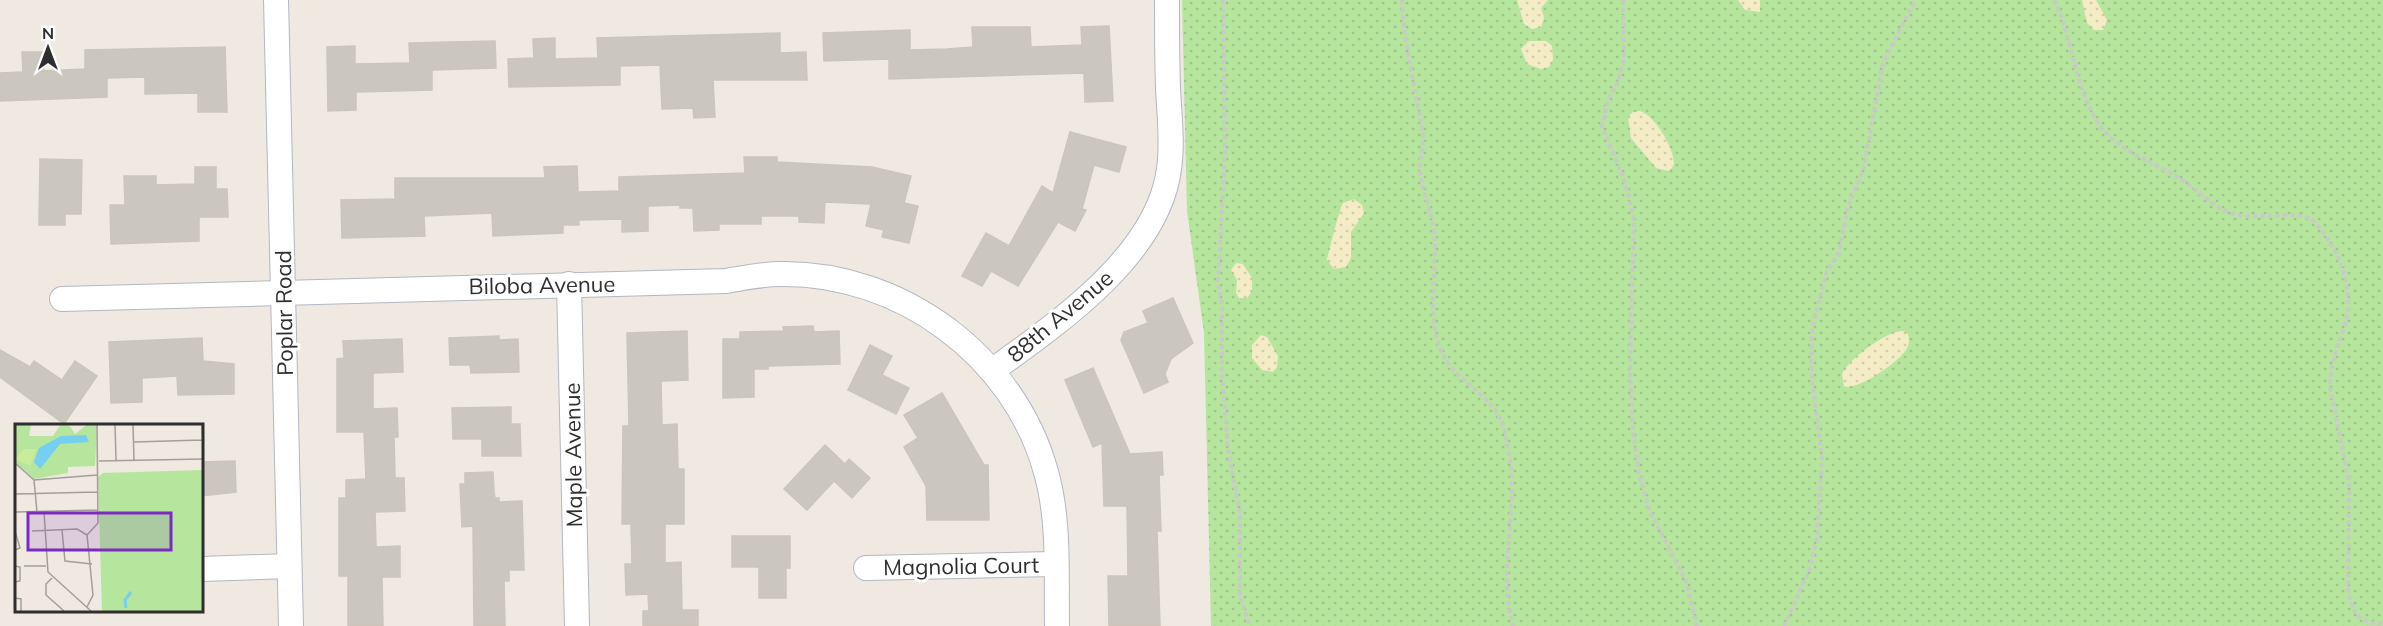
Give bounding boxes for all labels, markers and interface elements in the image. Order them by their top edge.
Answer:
north arrow [18,18,78,78]
text: N [42,23,54,43]
street label: Poplar Road [269,250,299,376]
street label: 88th Avenue [1001,264,1119,368]
street label: Biloba Avenue [468,270,616,300]
street label: Maple Avenue [558,382,588,528]
inset map [15,424,202,611]
street label: Magnolia Court [883,551,1040,581]

